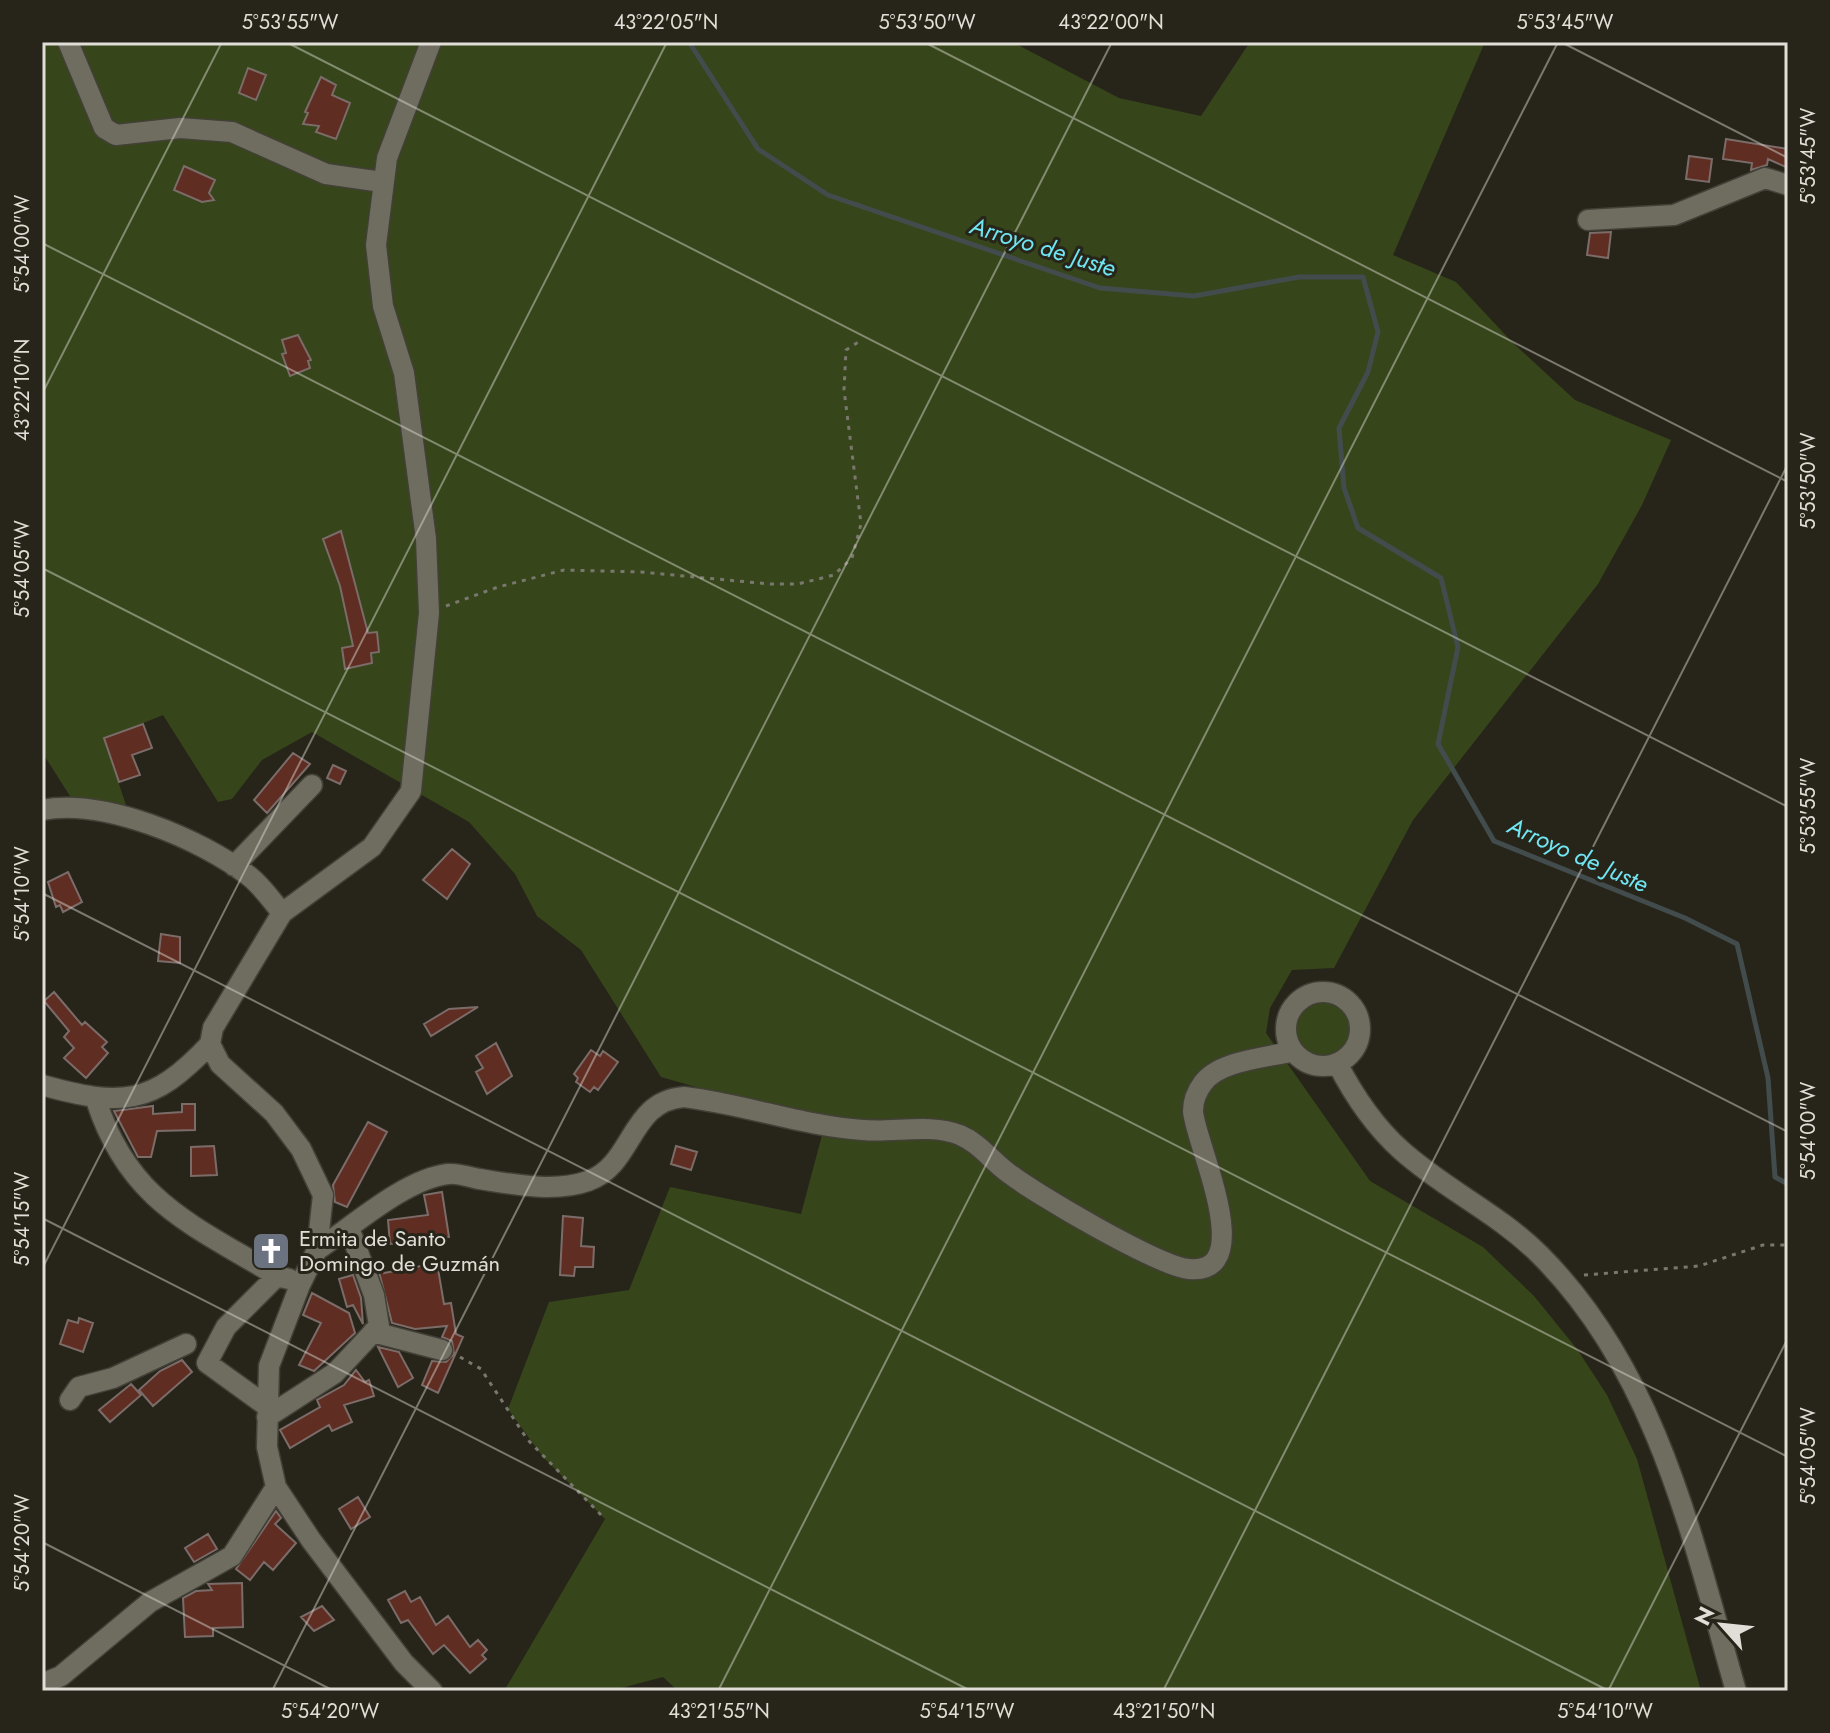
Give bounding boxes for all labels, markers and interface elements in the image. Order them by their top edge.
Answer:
text: 5°53'55"W [242,8,338,37]
text: 43°22'05"N [614,8,718,37]
text: 5°53'50"W [878,8,976,37]
text: 43°22'00"N [1058,8,1164,37]
text: 5°53'45"W [1517,8,1614,37]
text: 5°53'45"W [1794,107,1823,204]
text: 5°54'00"W [8,195,37,293]
water label: Arroyo de Juste [965,207,1120,285]
text: 43°22'10"N [8,339,37,441]
text: 5°53'50"W [1794,432,1823,530]
text: 5°54'05"W [8,520,37,618]
text: 5°53'55"W [1794,758,1823,854]
water label: Arroyo de Juste [1501,808,1654,901]
text: 5°54'10"W [8,846,37,942]
text: 5°54'00"W [1794,1082,1823,1180]
text: 5°54'15"W [8,1171,37,1266]
place label: Ermita de Santo Domingo de Guzmán [299,1222,500,1279]
church icon: Ermita de Santo Domingo de Guzmán [250,1230,292,1272]
text: 5°54'05"W [1794,1407,1823,1505]
text: 5°54'20"W [8,1494,37,1592]
north arrow [1682,1585,1762,1665]
text: N [1686,1601,1722,1631]
text: 5°54'20"W [281,1697,379,1726]
text: 43°21'55"N [668,1697,770,1726]
text: 5°54'15"W [920,1697,1015,1726]
text: 43°21'50"N [1113,1697,1215,1726]
text: 5°54'10"W [1557,1697,1653,1726]

